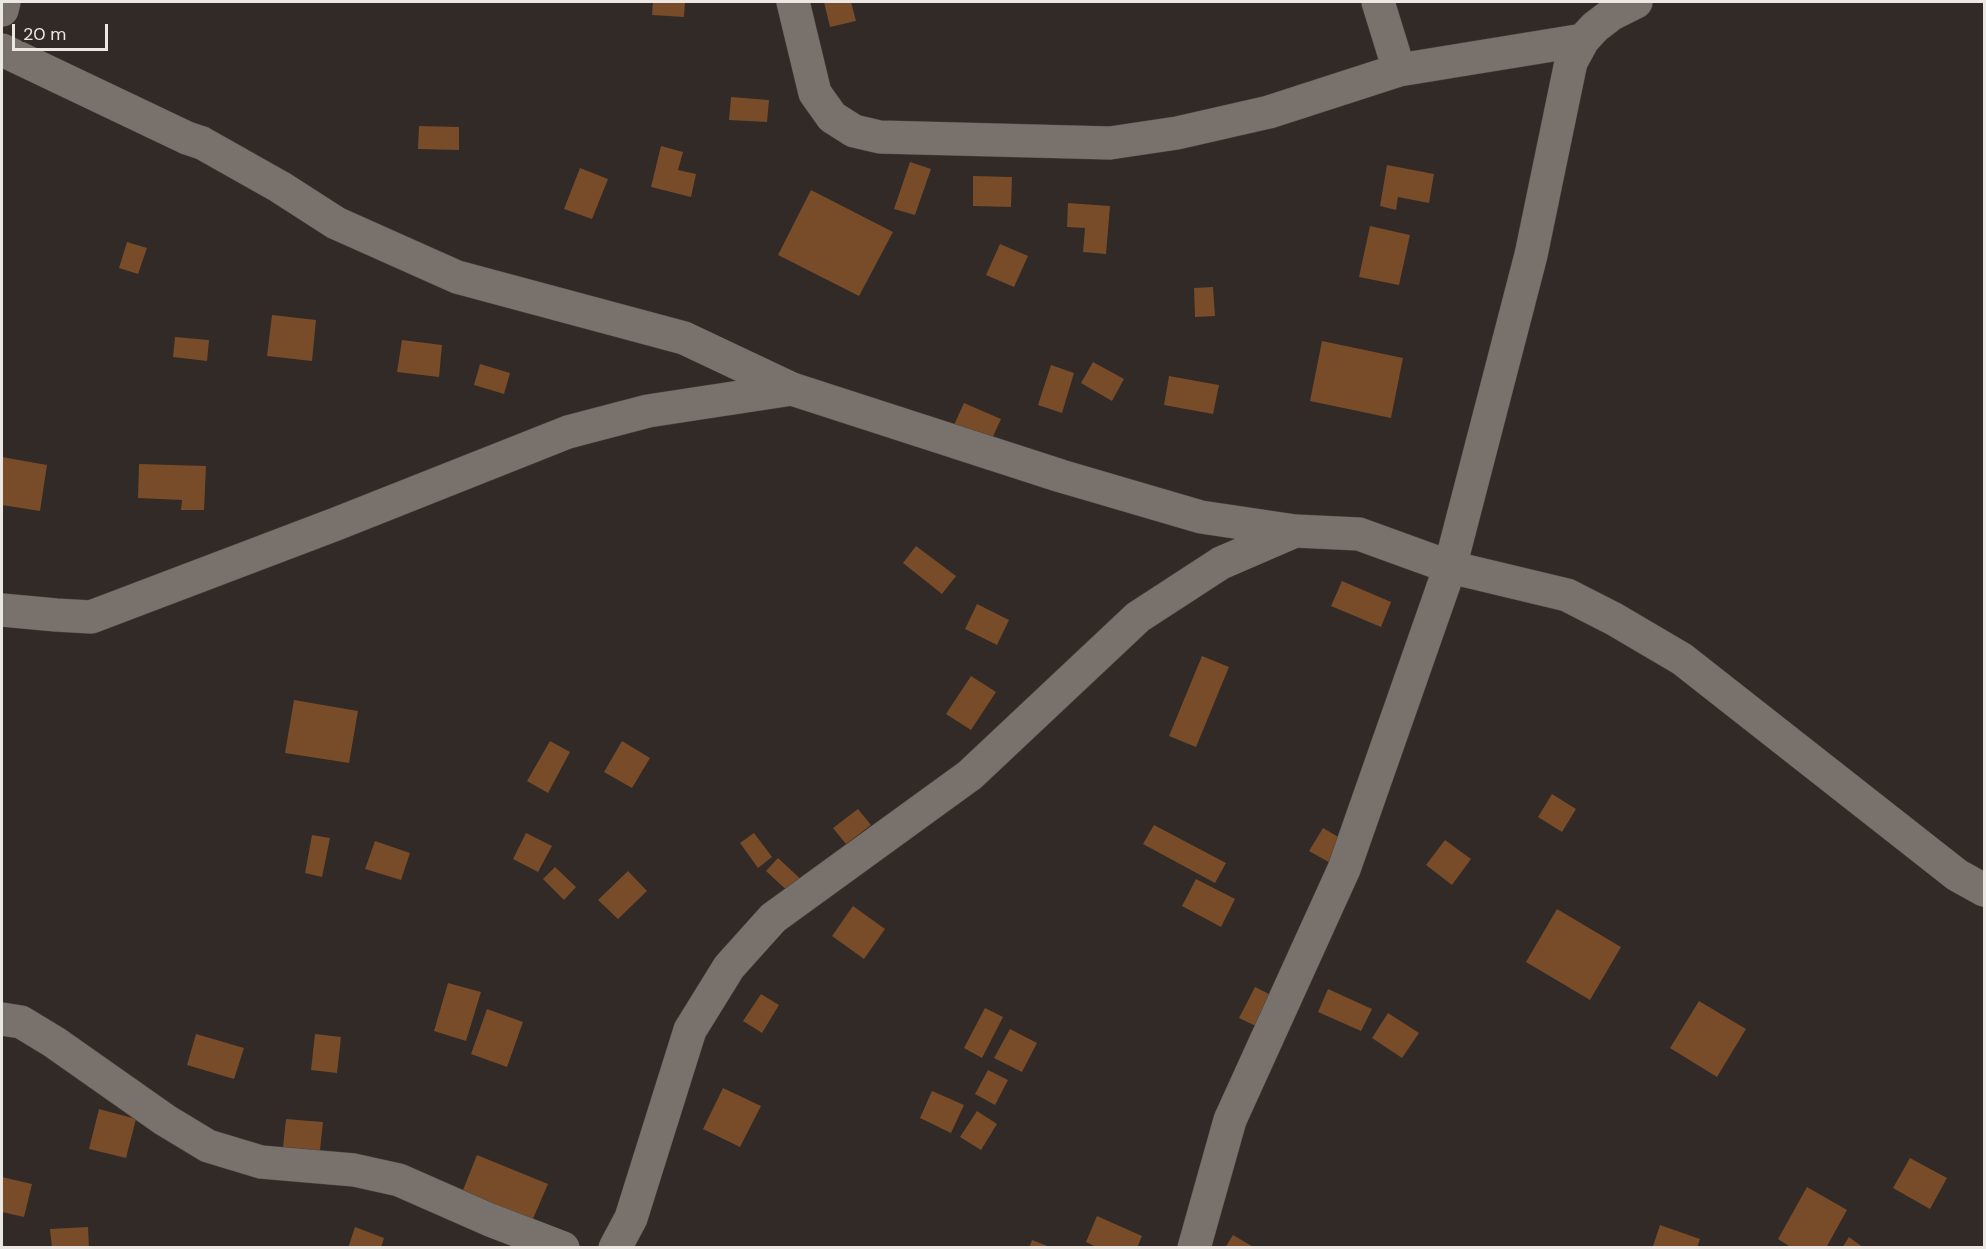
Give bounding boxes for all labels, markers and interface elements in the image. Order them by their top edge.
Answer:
scale bar [15,12,111,50]
text: 20 m [23,22,66,46]

